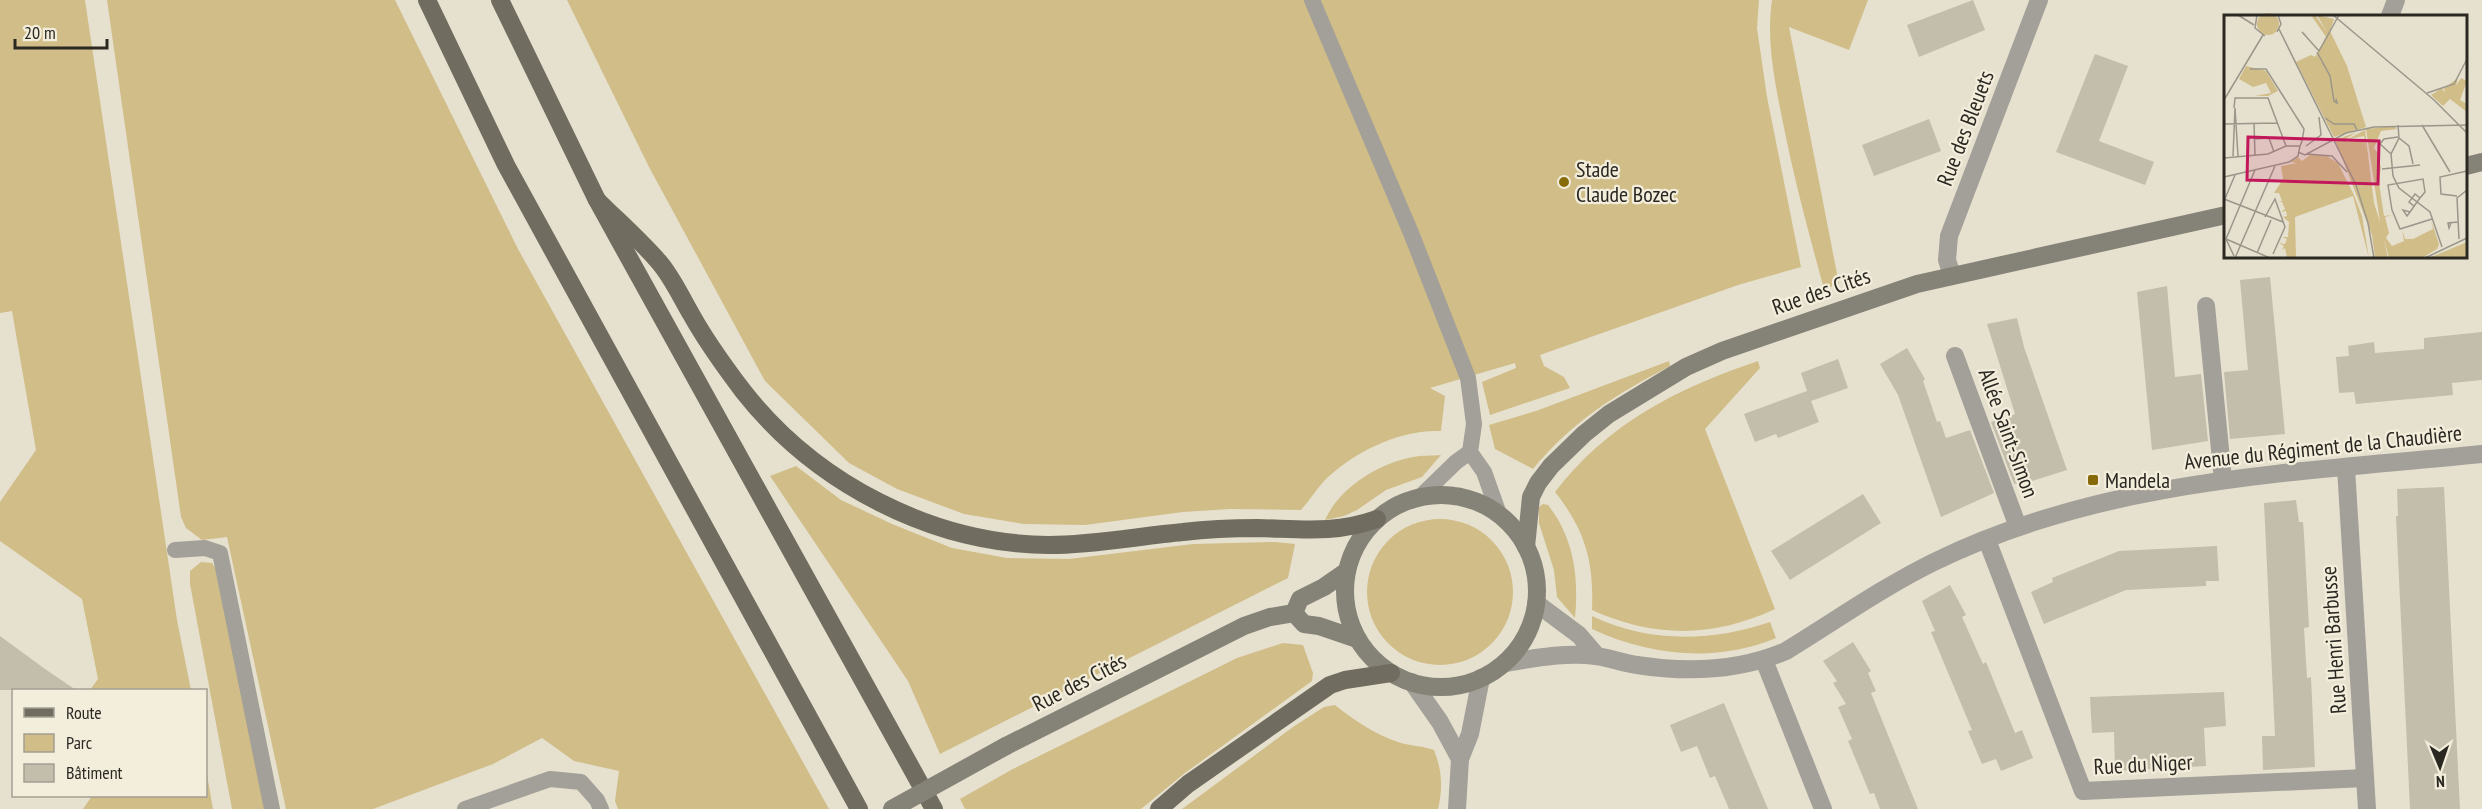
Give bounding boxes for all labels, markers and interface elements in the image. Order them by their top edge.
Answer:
scale bar [15,12,106,50]
inset map [2224,15,2467,258]
text: 20 m [24,21,56,44]
street label: Rue des Bleuets [1930,66,2000,190]
place label: Stade Claude Bozec [1576,155,1677,208]
marker: Stade Claude Bozec [1557,175,1571,189]
street label: Rue des Cités [1768,261,1874,321]
street label: Allée Saint-Simon [1973,365,2045,501]
street label: Avenue du Régiment de la Chaudière [2183,418,2463,476]
place label: Mandela [2105,466,2170,494]
marker: Mandela [2086,473,2100,487]
street label: Rue Henri Barbusse [2314,565,2352,715]
street label: Rue des Cités [1027,646,1131,718]
legend [12,689,207,797]
text: Route [66,701,102,724]
text: Parc [66,731,93,754]
north arrow [2410,737,2470,797]
street label: Rue du Niger [2093,747,2193,781]
text: Bâtiment [66,761,123,784]
text: N [2436,772,2445,792]

